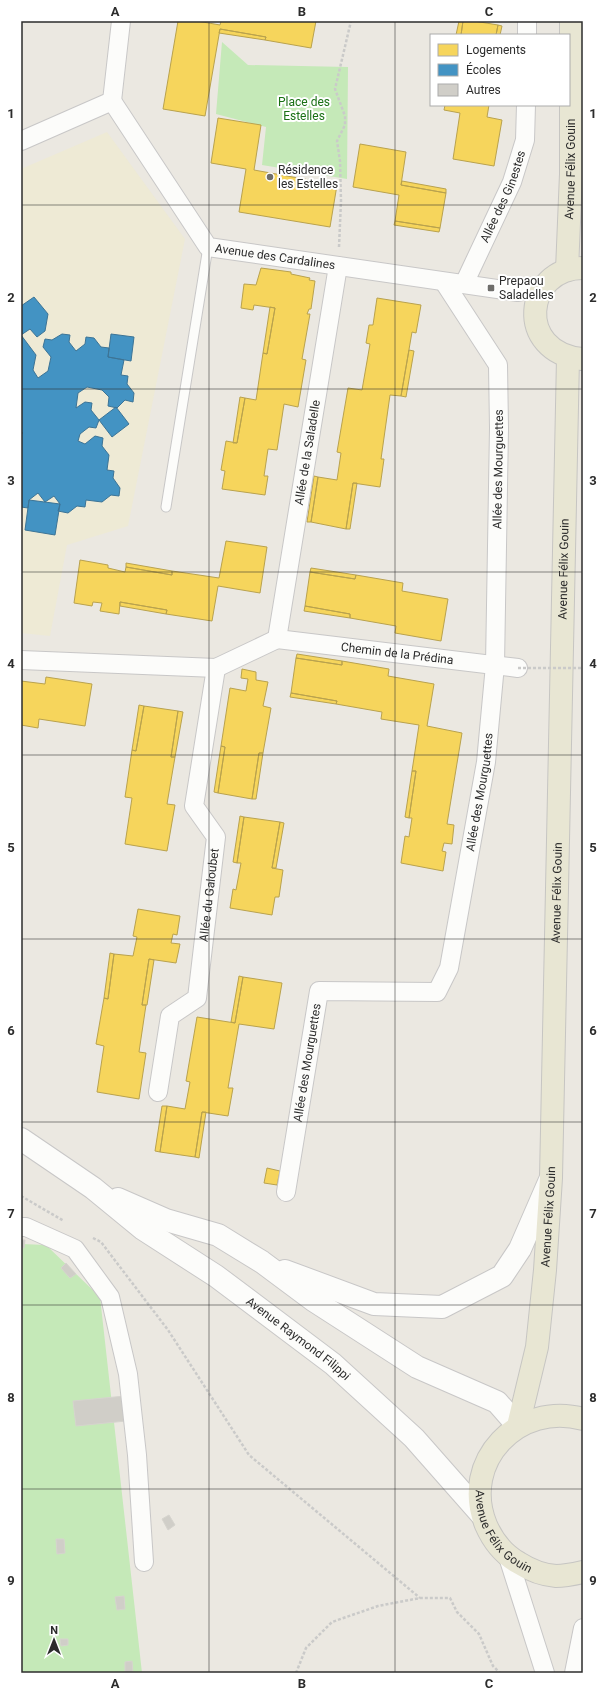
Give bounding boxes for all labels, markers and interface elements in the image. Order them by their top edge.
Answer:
text: A [111,4,120,19]
text: B [298,4,306,19]
text: C [485,4,494,19]
legend [430,34,570,106]
text: Logements [466,43,526,57]
text: Écoles [466,62,501,77]
text: Autres [466,83,501,97]
park label: Place des Estelles [278,95,330,123]
text: 1 [7,106,15,121]
text: 1 [589,106,597,121]
street label: Avenue Félix Gouin [562,118,578,220]
street label: Allée des Ginestes [478,149,528,245]
place label: Résidence les Estelles [278,163,338,191]
marker: Résidence les Estelles [265,172,275,182]
street label: Avenue des Cardalines [214,241,336,272]
place label: Prepaou Saladelles [499,274,554,302]
marker: Prepaou Saladelles [486,283,496,293]
text: 2 [7,290,15,305]
text: 2 [589,290,597,305]
street label: Allée de la Saladelle [292,399,323,506]
street label: Allée des Mourguettes [490,409,506,529]
text: 3 [7,473,15,488]
text: 3 [589,473,597,488]
street label: Avenue Félix Gouin [556,518,572,620]
street label: Chemin de la Prédina [340,640,454,667]
text: 4 [7,656,15,671]
text: 4 [589,656,597,671]
street label: Allée des Mourguettes [463,732,496,853]
text: 5 [7,840,15,855]
text: 5 [589,840,597,855]
street label: Avenue Félix Gouin [549,842,565,944]
street label: Allée du Galoubet [197,848,222,943]
street label: Allée des Mourguettes [291,1002,324,1123]
text: 6 [7,1023,15,1038]
text: 6 [589,1023,597,1038]
street label: Avenue Félix Gouin [538,1166,558,1268]
text: 7 [7,1206,15,1221]
text: 7 [589,1206,597,1221]
street label: Avenue Raymond Filippi [244,1294,353,1383]
text: 8 [7,1390,15,1405]
text: 8 [589,1390,597,1405]
street label: Avenue Félix Gouin [473,1490,534,1576]
text: 9 [7,1573,15,1588]
text: 9 [589,1573,597,1588]
north arrow [34,1620,74,1660]
text: N [50,1624,58,1637]
text: A [111,1676,120,1691]
text: B [298,1676,306,1691]
text: C [485,1676,494,1691]

